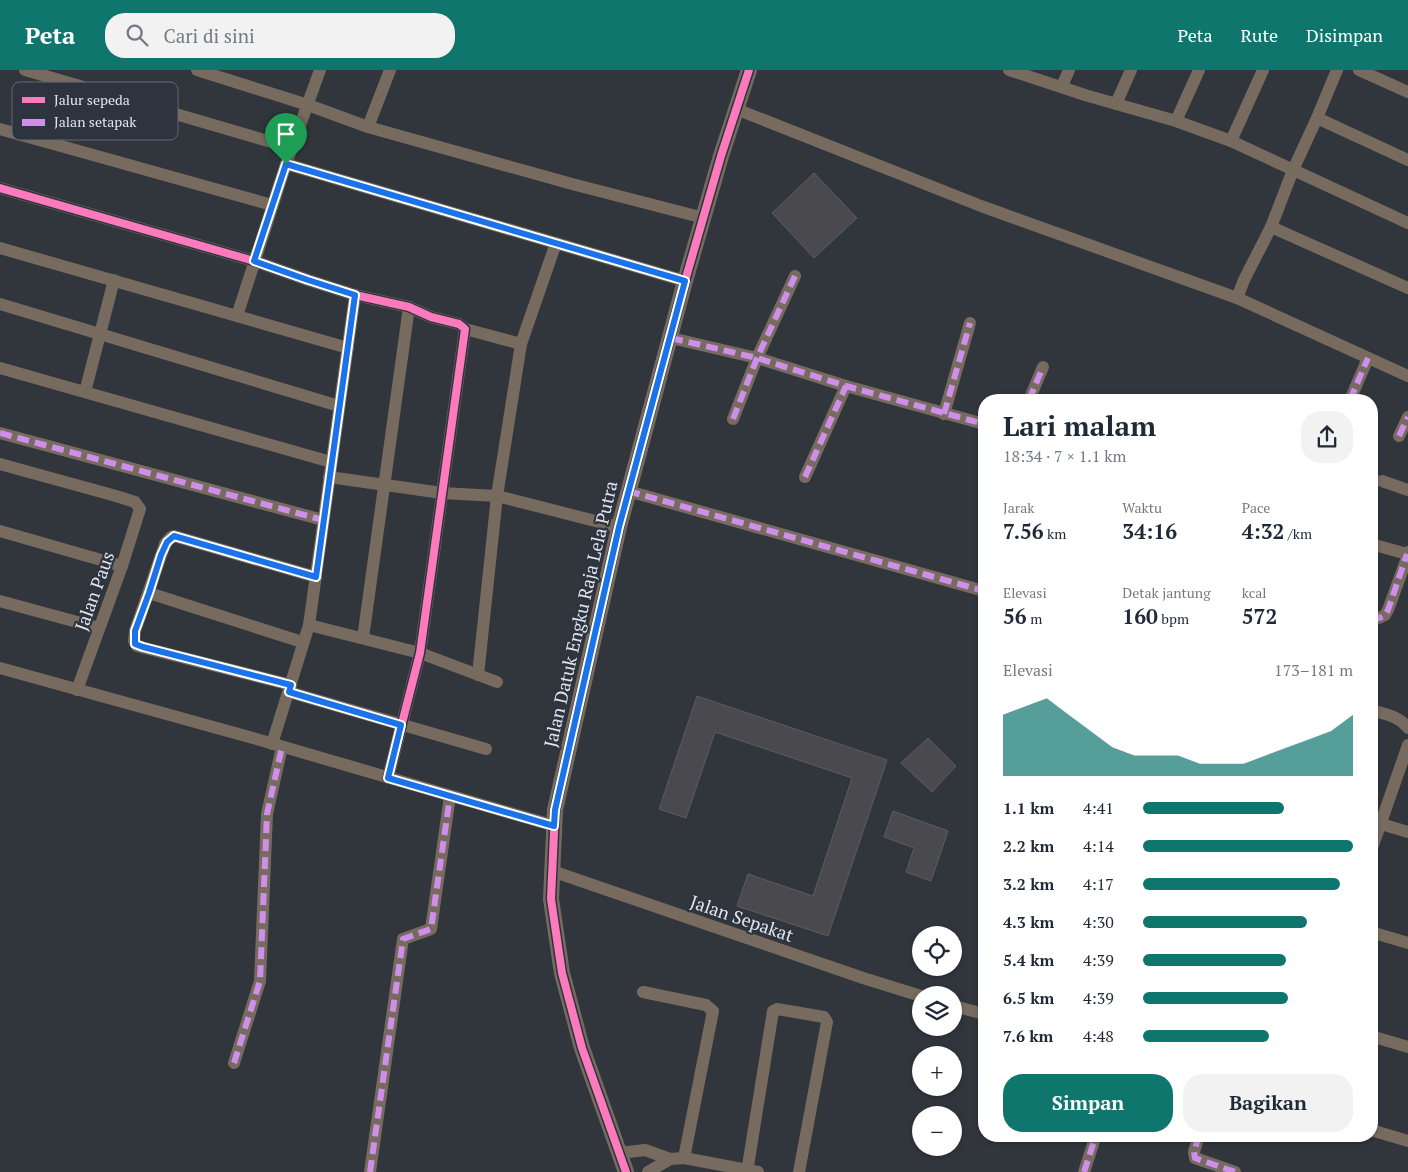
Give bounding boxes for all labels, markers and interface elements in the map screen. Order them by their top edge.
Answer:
search box [105,13,455,58]
text: Peta [25,19,75,51]
icon: search [123,21,151,49]
text: Cari di sini [163,23,255,48]
text: Peta [1178,23,1213,47]
text: Rute [1241,23,1278,47]
text: Disimpan [1306,23,1383,47]
legend [12,82,178,140]
text: Jalur sepeda [54,90,130,109]
text: Jalan setapak [54,112,137,131]
pin [265,113,307,164]
icon: arrive [272,120,300,148]
text: Lari malam [1003,407,1156,444]
button: share [1301,411,1353,463]
text: 18:34 · 7 × 1.1 km [1003,445,1126,467]
street label: Jalan Datuk Engku Raja Lela Putra [538,478,622,750]
text: Jarak [1003,498,1035,517]
text: Waktu [1122,498,1162,517]
text: Pace [1242,498,1270,517]
text: 7.56 [1003,517,1044,545]
text: 34:16 [1122,517,1177,545]
text: 4:32 [1242,517,1284,545]
text: km [1044,524,1066,543]
text: /km [1284,524,1312,543]
street label: Jalan Paus [69,548,119,634]
text: Elevasi [1003,583,1047,602]
text: Detak jantung [1122,583,1211,602]
text: kcal [1242,583,1267,602]
text: 56 [1003,602,1027,630]
text: 160 [1122,602,1158,630]
text: 572 [1242,602,1277,630]
text: m [1027,609,1042,628]
text: bpm [1158,609,1189,628]
text: Elevasi [1003,659,1053,681]
text: 173–181 m [1274,659,1353,681]
text: 1.1 km [1003,797,1054,819]
text: 4:41 [1083,797,1114,819]
text: 2.2 km [1003,835,1054,857]
text: 4:14 [1083,835,1114,857]
text: 3.2 km [1003,873,1054,895]
text: 4:17 [1083,873,1114,895]
street label: Jalan Sepakat [687,889,797,947]
text: 4.3 km [1003,911,1054,933]
text: 4:30 [1083,911,1114,933]
map controls [912,926,962,1156]
button: locate [912,926,962,976]
text: 5.4 km [1003,949,1054,971]
text: 4:39 [1083,949,1114,971]
button: layers [912,986,962,1036]
text: 6.5 km [1003,987,1054,1009]
text: 4:39 [1083,987,1114,1009]
text: 7.6 km [1003,1025,1053,1047]
text: 4:48 [1083,1025,1114,1047]
button: + [912,1046,962,1096]
button: Simpan [1003,1074,1173,1132]
button: Bagikan [1183,1074,1353,1132]
button: − [912,1106,962,1156]

